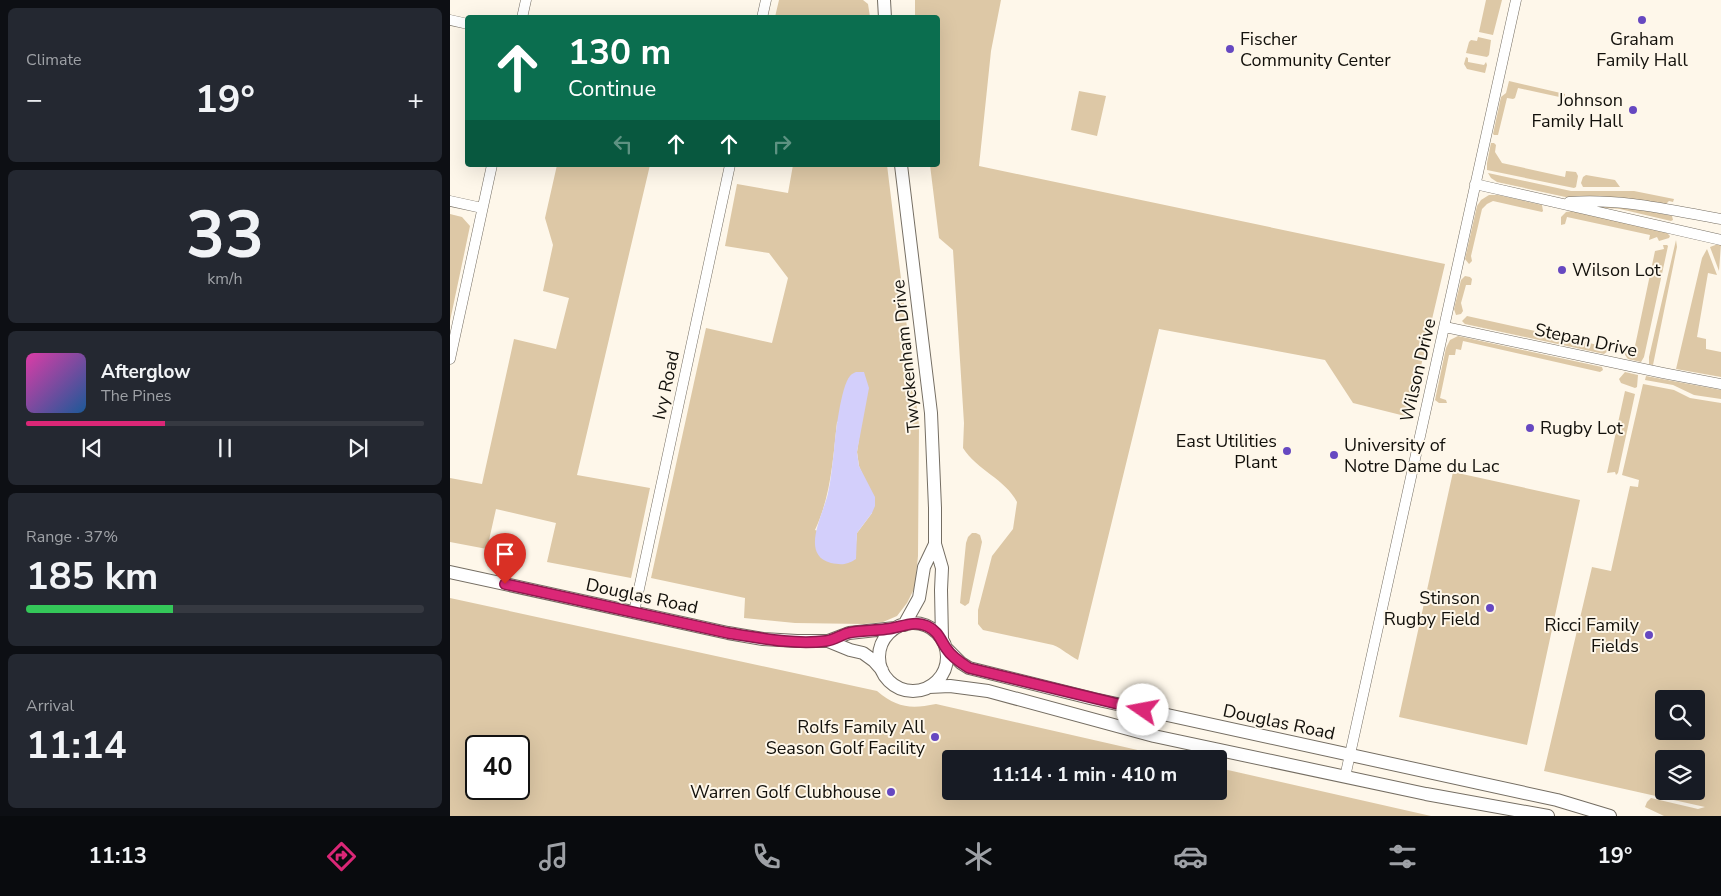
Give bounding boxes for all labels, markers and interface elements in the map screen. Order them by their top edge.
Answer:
marker: Graham Family Hall [1636,14,1648,26]
place label: Fischer Community Center [1240,27,1391,72]
place label: Graham Family Hall [1596,27,1688,72]
text: 130 m [568,29,671,76]
icon: ahead [485,35,550,100]
marker: Fischer Community Center [1224,43,1236,55]
text: Climate [26,49,81,71]
text: 19° [195,74,255,125]
text: Continue [568,74,656,104]
text: − [26,81,43,119]
text: + [407,81,424,119]
place label: Johnson Family Hall [1531,88,1624,133]
marker: Johnson Family Hall [1627,104,1639,116]
icon: left [609,130,637,158]
icon: ahead [662,130,690,158]
icon: ahead [715,130,743,158]
icon: right [768,130,796,158]
text: 33 [186,191,264,280]
place label: Wilson Lot [1572,258,1661,282]
marker: Wilson Lot [1556,264,1568,276]
text: km/h [207,268,243,290]
street label: Twyckenham Drive [886,278,926,434]
street label: Wilson Drive [1394,316,1442,424]
street label: Stepan Drive [1532,317,1640,363]
street label: Ivy Road [647,348,685,422]
text: Afterglow [101,359,191,385]
text: The Pines [101,385,171,407]
place label: Rugby Lot [1540,416,1624,440]
marker: Rugby Lot [1524,422,1536,434]
place label: East Utilities Plant [1176,429,1278,474]
place label: University of Notre Dame du Lac [1344,433,1499,478]
icon: previous [78,434,106,462]
icon: pause [211,434,239,462]
icon: next [344,434,372,462]
marker: East Utilities Plant [1281,445,1293,457]
marker: University of Notre Dame du Lac [1328,449,1340,461]
text: Range · 37% [26,526,118,548]
pin [484,533,526,584]
icon: arrive [491,540,519,568]
text: 185 km [26,551,158,602]
street label: Douglas Road [584,572,700,620]
place label: Stinson Rugby Field [1384,586,1480,631]
marker: Stinson Rugby Field [1484,602,1496,614]
place label: Ricci Family Fields [1544,613,1640,658]
marker: Ricci Family Fields [1643,629,1655,641]
position arrow [1116,683,1168,735]
map controls [1655,690,1705,800]
button: search [1655,690,1705,740]
text: Arrival [26,695,74,717]
street label: Douglas Road [1221,698,1337,746]
place label: Rolfs Family All Season Golf Facility [766,715,926,760]
text: 11:14 [26,720,127,771]
marker: Rolfs Family All Season Golf Facility [929,731,941,743]
speed limit sign: 40 [465,735,530,800]
button: layers [1655,750,1705,800]
text: 11:14 · 1 min · 410 m [992,762,1177,788]
place label: Warren Golf Clubhouse [690,780,881,804]
marker: Warren Golf Clubhouse [885,786,897,798]
icon: directions [324,839,359,874]
icon: music [536,839,571,874]
icon: phone [749,839,784,874]
icon: climate [961,839,996,874]
icon: car [1173,839,1208,874]
icon: filters [1385,839,1420,874]
text: 11:13 [89,841,147,871]
text: 19° [1598,841,1632,871]

